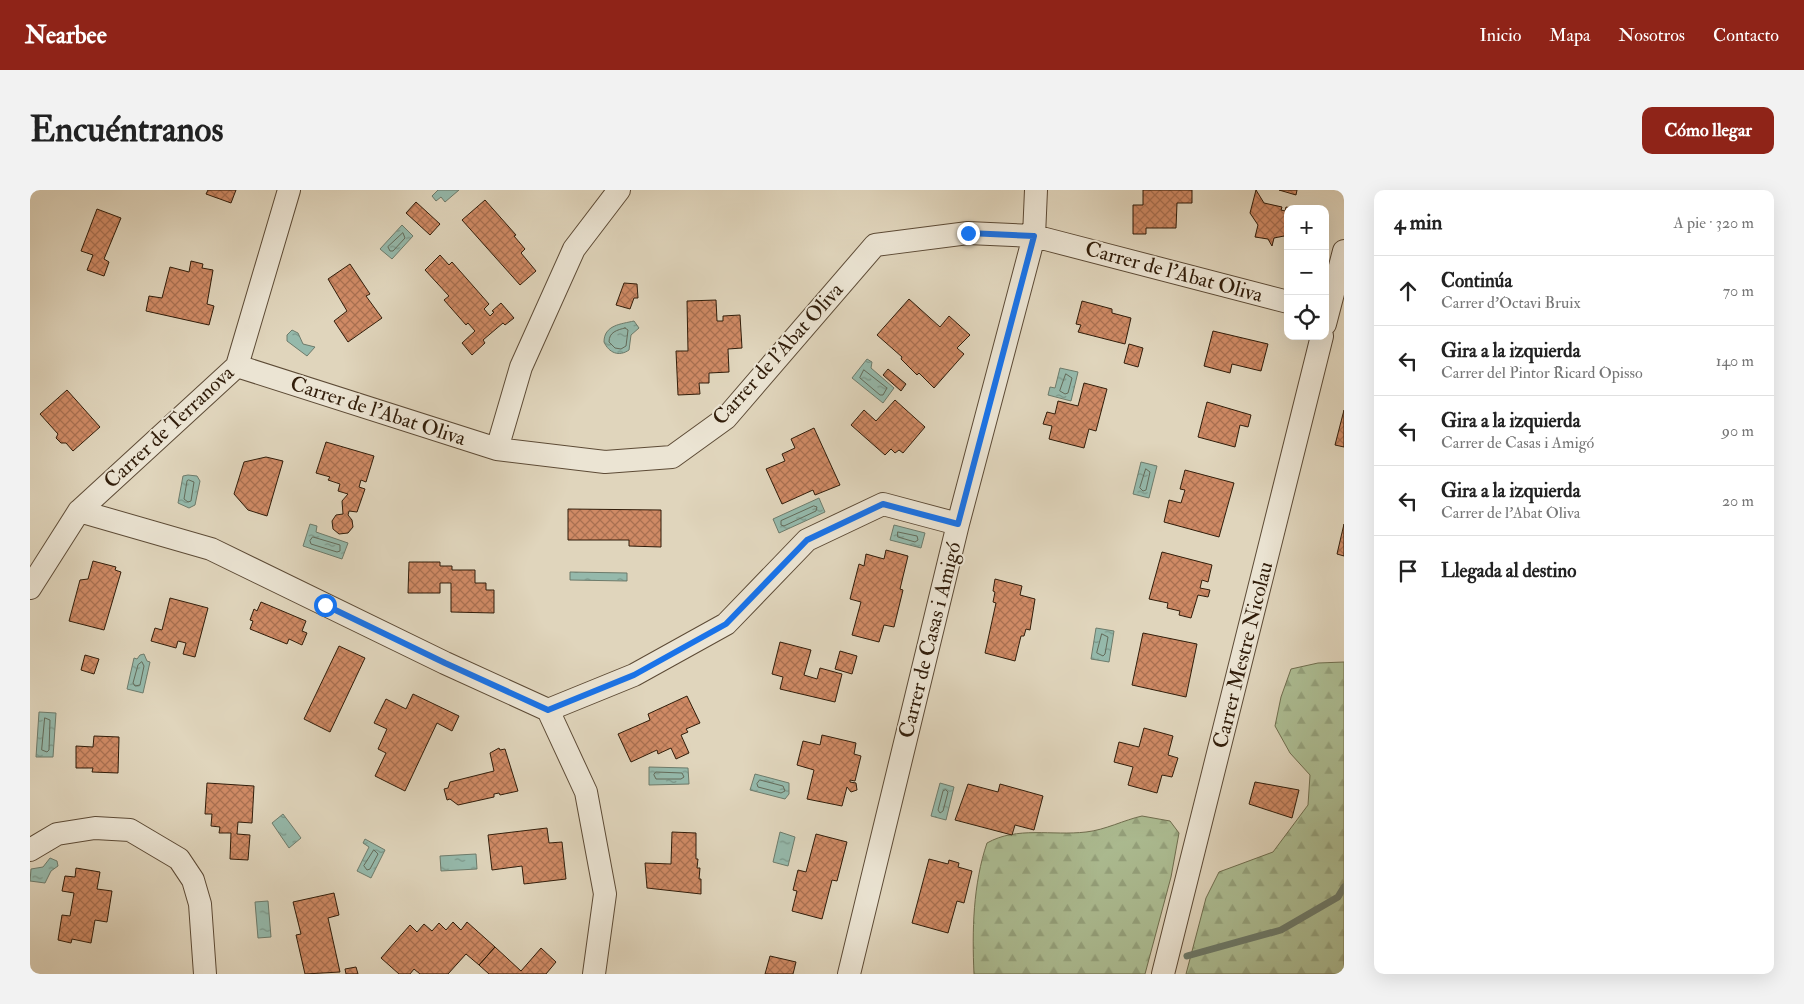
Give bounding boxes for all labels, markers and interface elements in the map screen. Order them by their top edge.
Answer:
text: Nearbee [25,20,107,51]
text: Inicio [1479,24,1521,47]
text: Mapa [1549,24,1591,47]
text: Nosotros [1619,24,1685,47]
text: Contacto [1713,24,1779,47]
button: Cómo llegar [1642,107,1774,154]
text: Encuéntranos [30,108,223,152]
map controls [1284,205,1329,340]
button: + [1284,205,1329,250]
text: 4 min [1394,209,1442,236]
text: A pie · 320 m [1673,213,1754,233]
route end [957,222,980,245]
street label: Carrer de l'Abat Oliva [1082,235,1266,309]
button: − [1284,250,1329,295]
text: Continúa [1441,269,1512,293]
street label: Carrer de l'Abat Oliva [707,277,849,431]
icon: ahead [1394,277,1422,305]
text: 70 m [1723,281,1754,301]
text: Carrer d'Octavi Bruix [1441,293,1581,313]
button: locate [1284,295,1329,340]
text: Gira a la izquierda [1441,339,1580,363]
icon: left [1394,347,1422,375]
text: 140 m [1716,351,1754,371]
street label: Carrer de Terranova [98,359,240,494]
text: Carrer del Pintor Ricard Opisso [1441,363,1643,383]
street label: Carrer de l'Abat Oliva [287,370,470,452]
text: Gira a la izquierda [1441,409,1580,433]
icon: left [1394,417,1422,445]
text: 90 m [1722,421,1754,441]
text: Carrer de Casas i Amigó [1441,433,1594,453]
text: Gira a la izquierda [1441,479,1580,503]
icon: left [1394,487,1422,515]
text: 20 m [1722,491,1754,511]
text: Carrer de l'Abat Oliva [1441,503,1580,523]
street label: Carrer de Casas i Amigó [893,539,967,741]
icon: arrive [1394,557,1422,585]
street label: Carrer Mestre Nicolau [1207,559,1279,751]
text: Llegada al destino [1441,559,1576,583]
route start [314,594,337,617]

